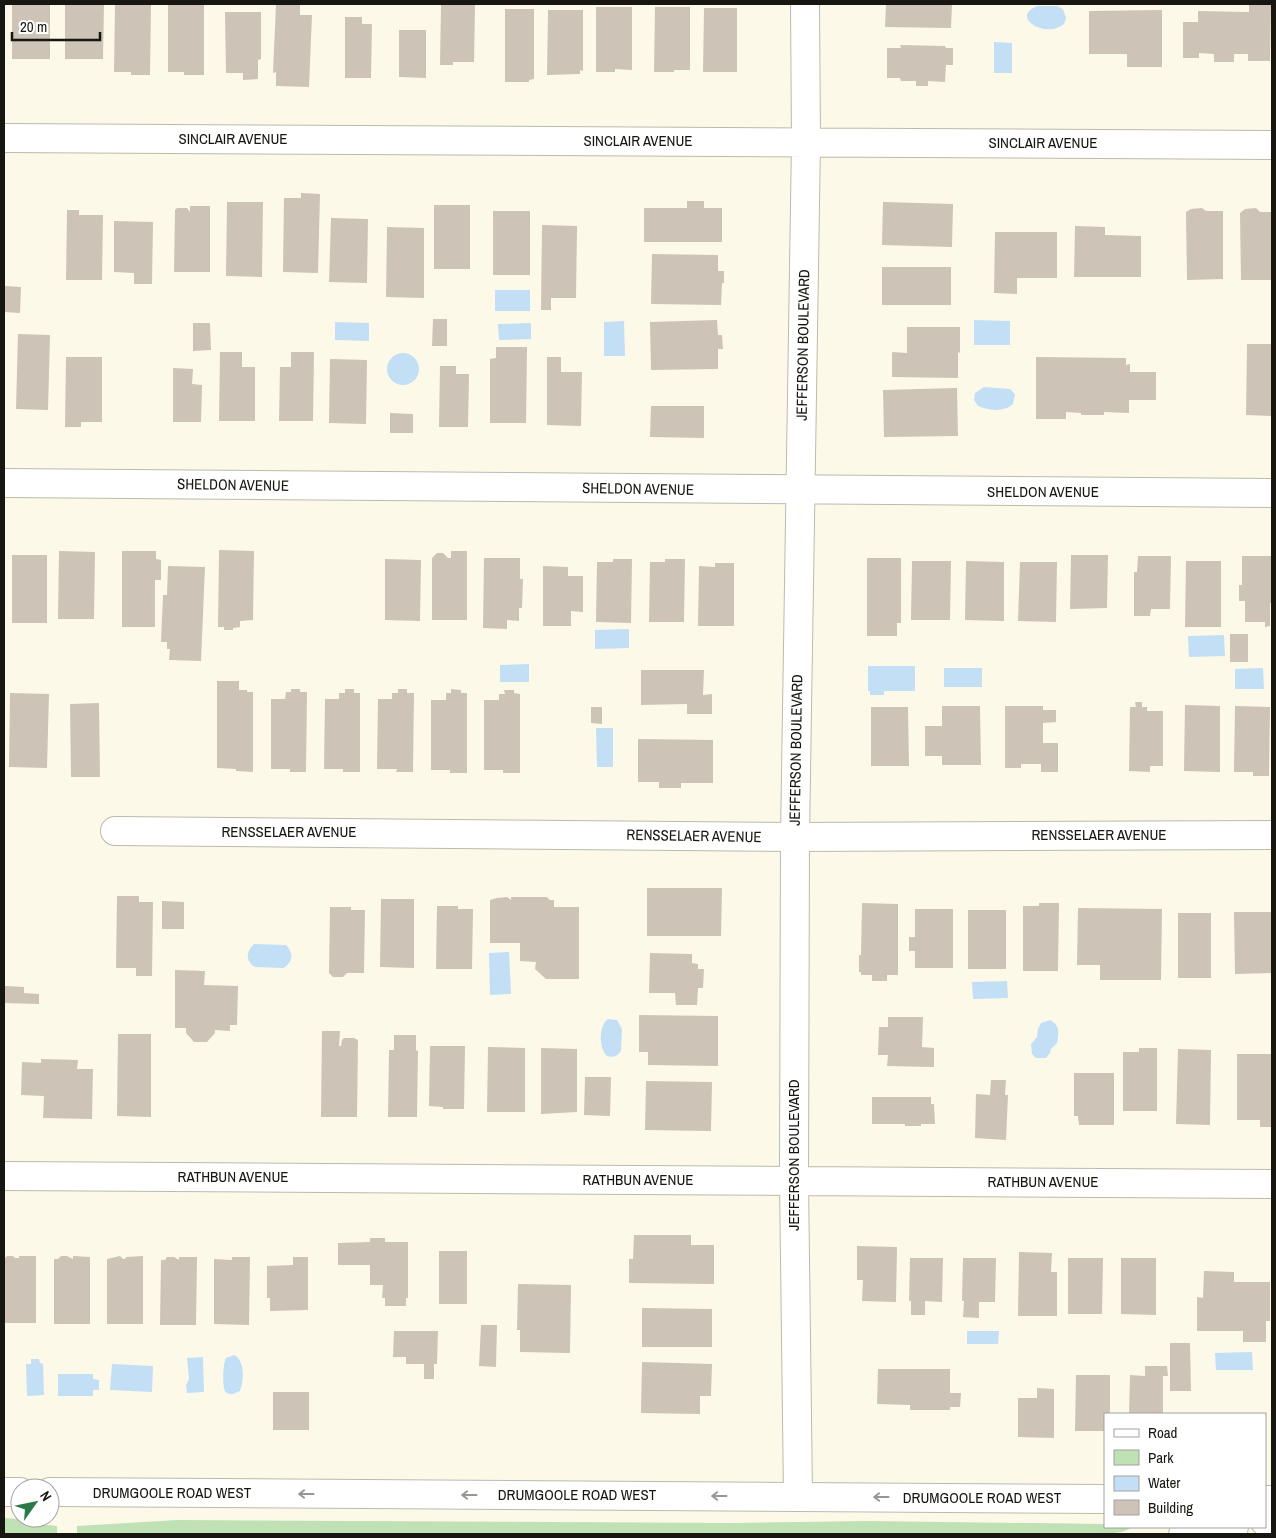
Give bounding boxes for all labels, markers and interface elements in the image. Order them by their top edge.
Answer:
scale bar [12,10,100,42]
text: 20 m [20,16,47,37]
street label: SINCLAIR AVENUE [178,128,288,149]
street label: SINCLAIR AVENUE [583,130,693,151]
street label: SINCLAIR AVENUE [988,132,1098,153]
street label: JEFFERSON BOULEVARD [791,269,814,421]
street label: SHELDON AVENUE [177,473,289,496]
street label: SHELDON AVENUE [582,477,694,500]
street label: SHELDON AVENUE [987,481,1099,502]
street label: JEFFERSON BOULEVARD [784,674,807,826]
street label: RENSSELAER AVENUE [221,821,357,842]
street label: RENSSELAER AVENUE [626,824,762,847]
street label: RENSSELAER AVENUE [1031,824,1167,845]
street label: JEFFERSON BOULEVARD [783,1079,804,1231]
street label: RATHBUN AVENUE [178,1166,288,1187]
street label: RATHBUN AVENUE [583,1169,693,1190]
street label: RATHBUN AVENUE [988,1171,1098,1192]
legend [1104,1413,1266,1528]
text: Road [1148,1422,1177,1443]
text: Park [1148,1447,1174,1468]
text: Water [1148,1472,1180,1493]
north arrow [10,1478,60,1528]
street label: DRUMGOOLE ROAD WEST [93,1482,252,1503]
street label: DRUMGOOLE ROAD WEST [498,1484,657,1505]
street label: DRUMGOOLE ROAD WEST [903,1487,1062,1508]
text: N [36,1488,56,1504]
one-way arrow [298,1489,314,1499]
one-way arrow [461,1490,477,1500]
one-way arrow [711,1491,727,1501]
one-way arrow [873,1492,890,1502]
text: Building [1148,1497,1193,1518]

